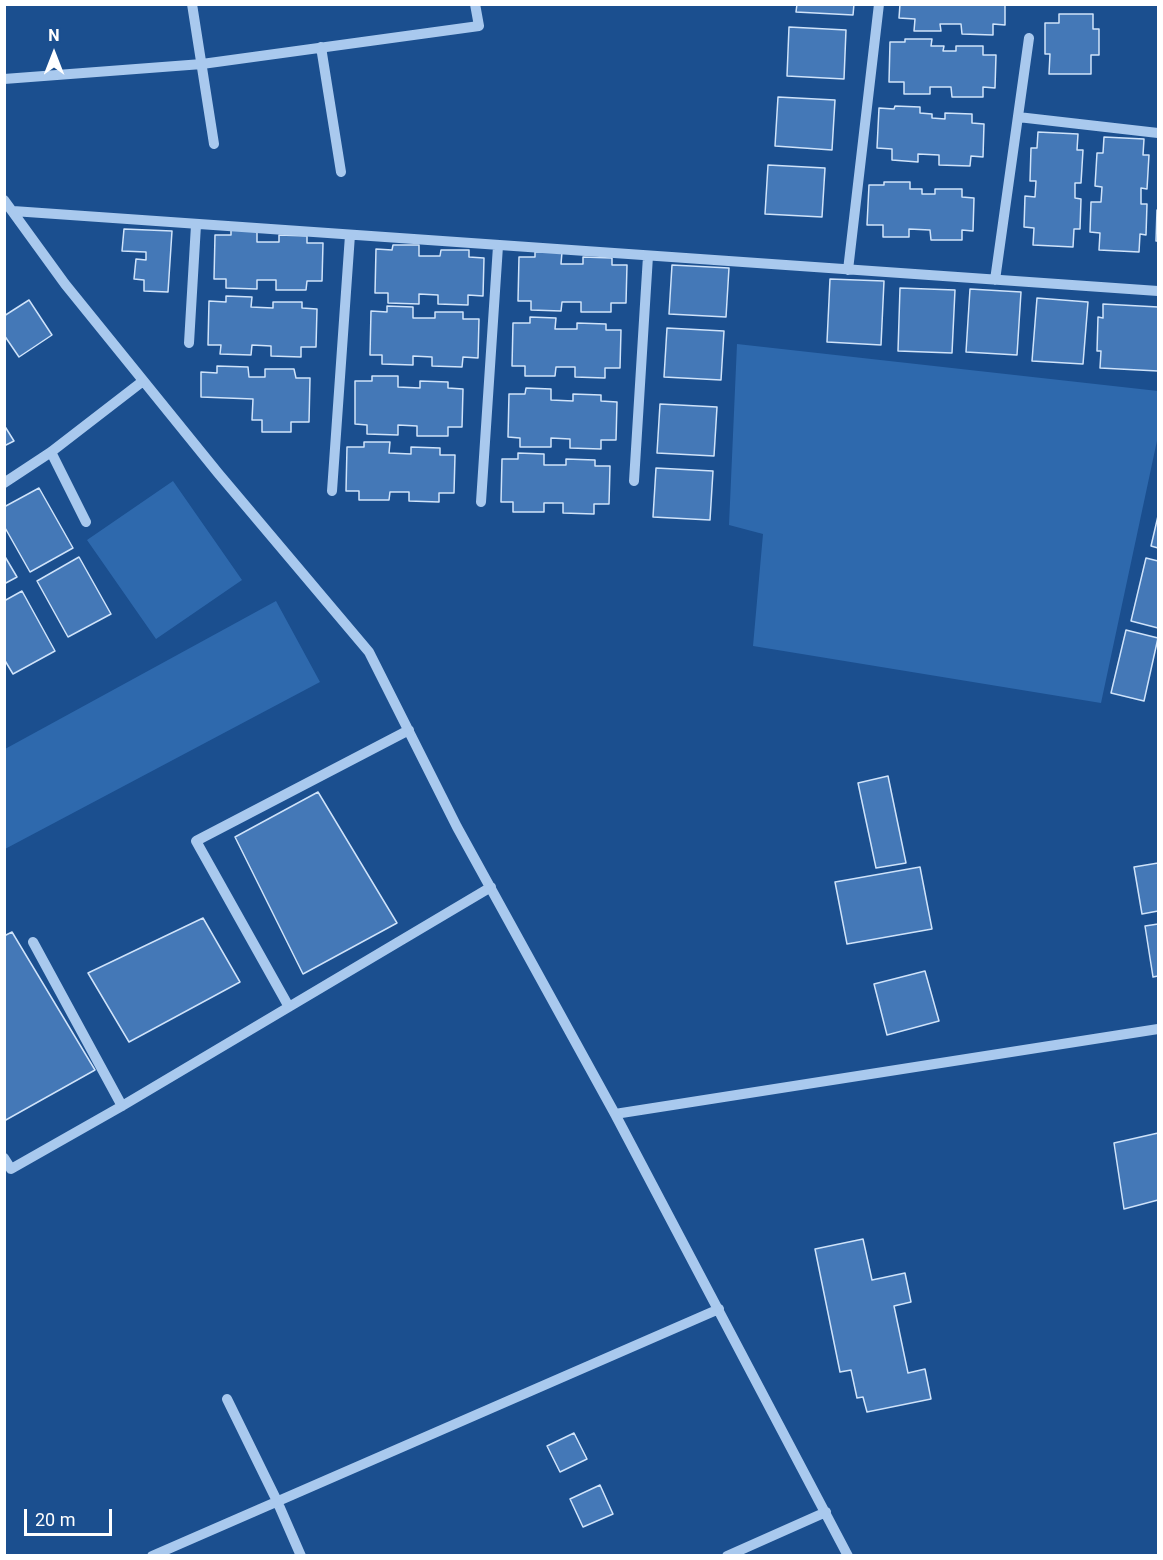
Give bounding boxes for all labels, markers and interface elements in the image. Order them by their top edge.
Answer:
north arrow [24,24,84,84]
text: N [48,26,60,45]
scale bar [27,1497,116,1535]
text: 20 m [35,1509,75,1530]

